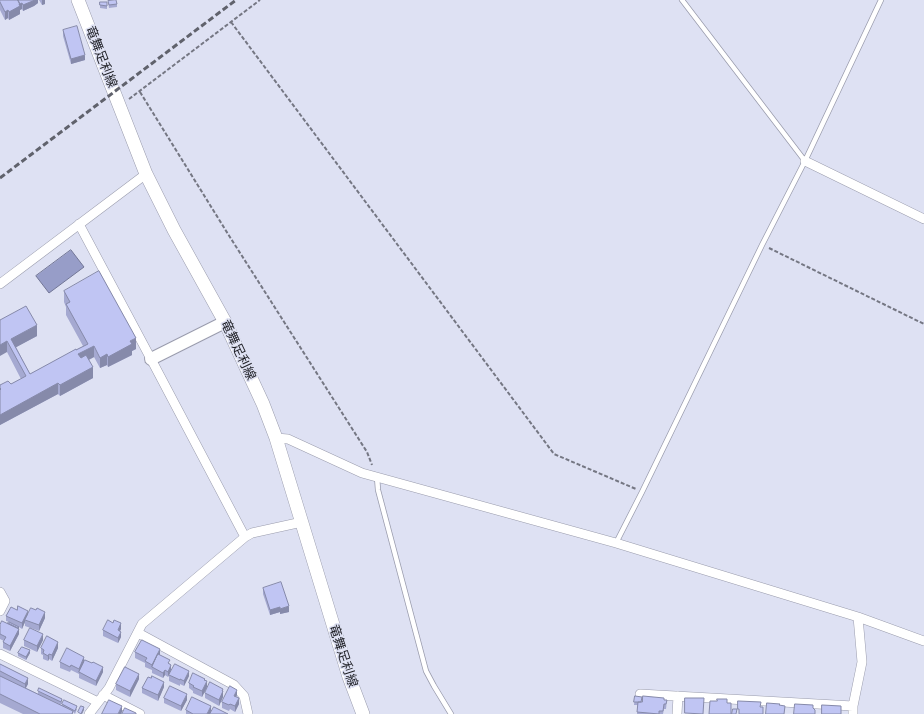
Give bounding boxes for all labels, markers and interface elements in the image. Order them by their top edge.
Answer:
street label: 竜舞足利線 [82,24,120,90]
street label: 竜舞足利線 [217,317,259,383]
street label: 竜舞足利線 [326,623,360,689]

